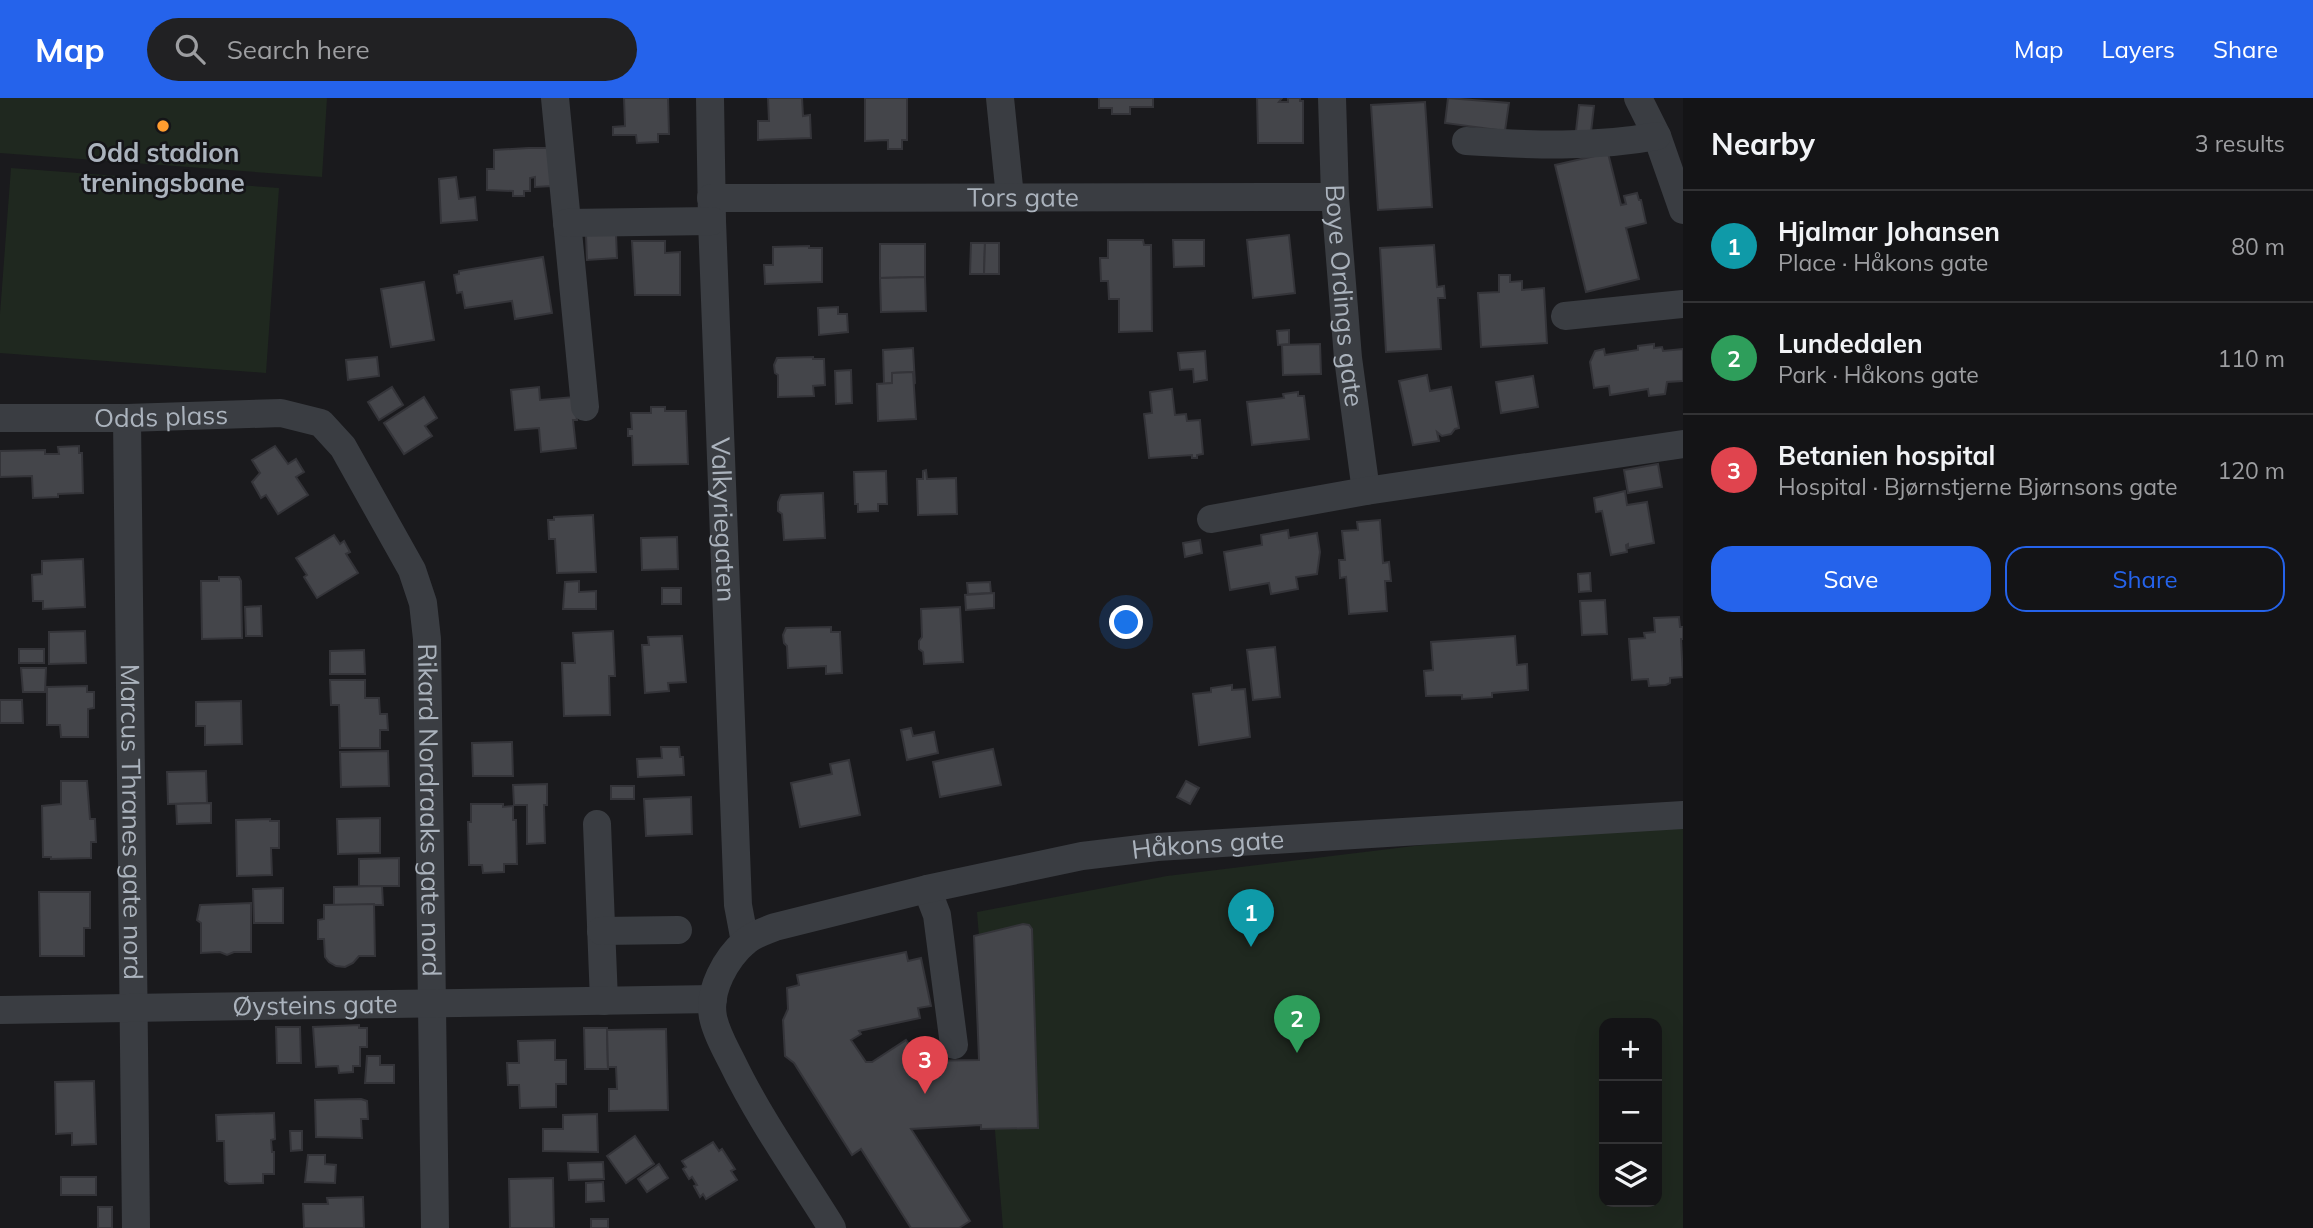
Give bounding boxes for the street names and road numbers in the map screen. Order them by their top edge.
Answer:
street label: Tors gate [967,180,1079,214]
street label: Boye Ordings gate [1319,184,1371,409]
street label: Odds plass [94,398,229,434]
street label: Valkyriegaten [704,437,743,603]
street label: Rikard Nordraaks gate nord [411,643,449,977]
street label: Marcus Thranes gate nord [114,664,150,980]
street label: Håkons gate [1130,822,1285,866]
street label: Øysteins gate [232,987,398,1022]

